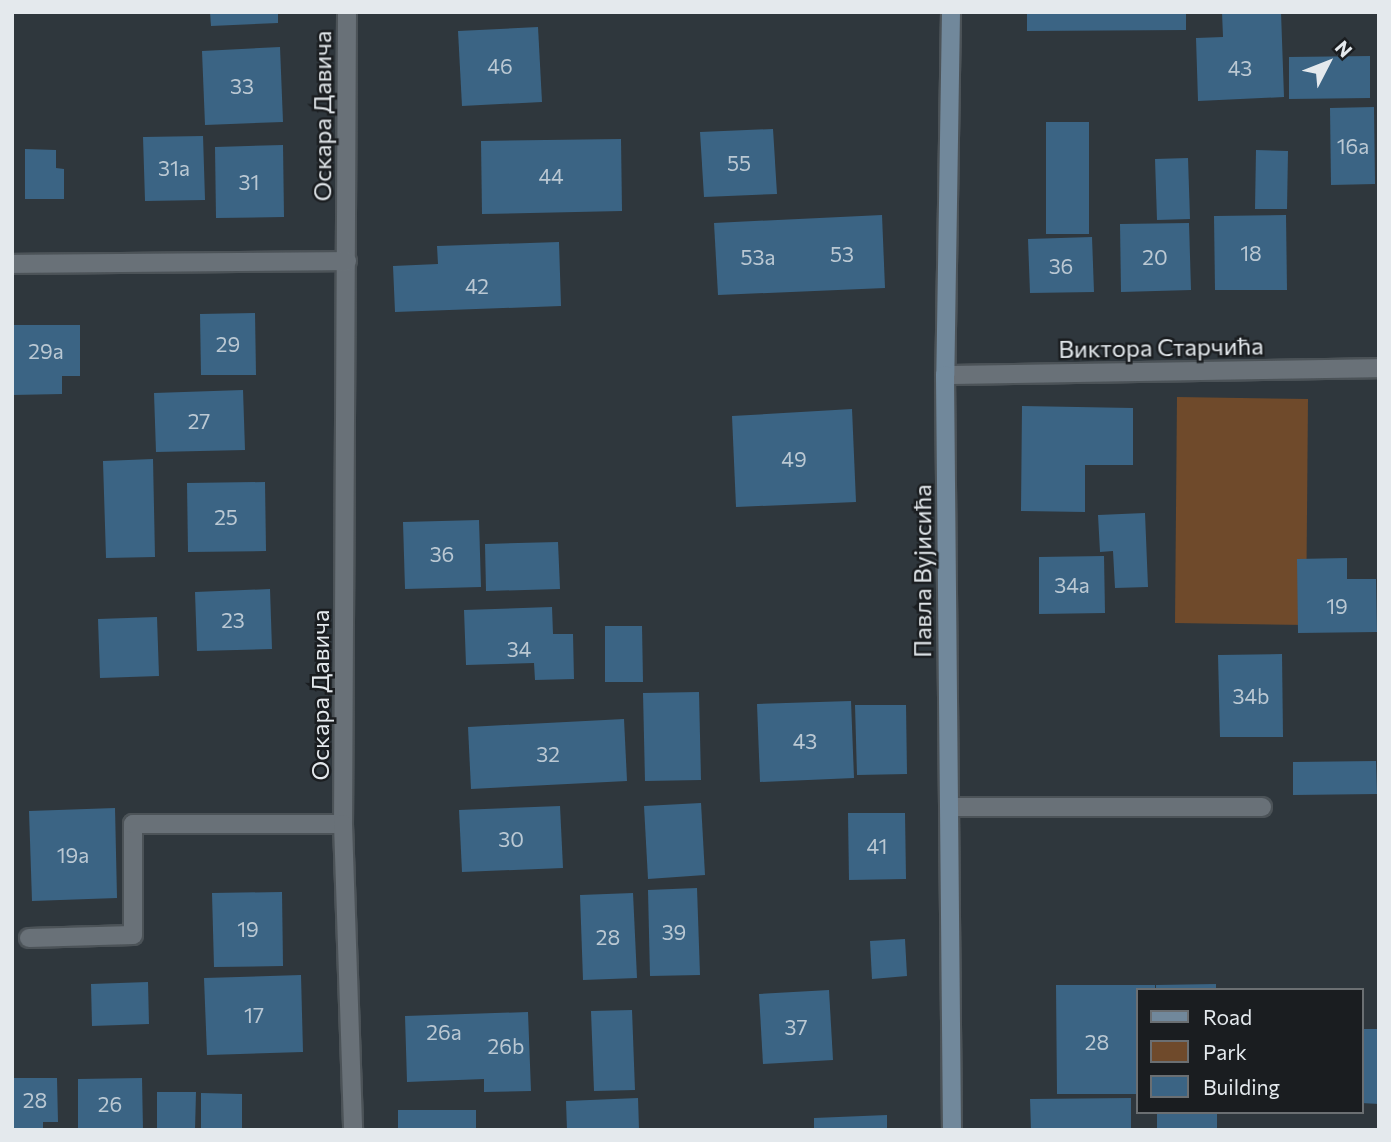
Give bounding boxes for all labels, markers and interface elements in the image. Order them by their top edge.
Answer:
north arrow [1293,28,1363,98]
street label: Оскара Давича [308,31,336,201]
text: N [1331,36,1357,62]
house number: 46 [487,53,513,79]
house number: 43 [1228,55,1252,81]
house number: 33 [230,73,254,99]
house number: 16a [1337,133,1369,159]
house number: 55 [727,150,751,176]
house number: 31a [158,155,190,181]
house number: 44 [538,163,564,189]
house number: 31 [239,169,259,195]
house number: 18 [1240,240,1262,266]
house number: 53 [830,241,854,267]
house number: 53a [740,244,776,270]
house number: 20 [1142,244,1168,270]
house number: 36 [1049,253,1073,279]
house number: 42 [465,273,489,299]
house number: 29 [216,331,240,357]
street label: Виктора Старчића [1058,331,1264,363]
house number: 29a [28,338,64,364]
house number: 27 [188,408,210,434]
house number: 49 [781,446,807,472]
street label: Павла Вујисића [908,484,936,658]
house number: 25 [214,504,238,530]
house number: 36 [430,541,454,567]
house number: 34a [1054,572,1090,598]
house number: 19 [1326,593,1348,619]
house number: 23 [221,607,245,633]
street label: Оскара Давича [306,610,334,780]
house number: 34 [507,636,531,662]
house number: 34b [1232,683,1270,709]
house number: 43 [793,728,817,754]
house number: 32 [536,741,560,767]
house number: 30 [498,826,524,852]
house number: 41 [867,833,887,859]
house number: 19a [57,842,89,868]
house number: 19 [237,916,259,942]
house number: 39 [662,919,686,945]
house number: 28 [596,924,620,950]
legend [1136,988,1363,1114]
house number: 17 [244,1002,264,1028]
text: Road [1203,1004,1252,1029]
house number: 37 [785,1014,807,1040]
house number: 26a [426,1019,462,1045]
house number: 28 [1085,1029,1109,1055]
house number: 26b [488,1033,524,1059]
text: Park [1203,1039,1247,1064]
text: Building [1203,1074,1280,1099]
house number: 28 [23,1087,47,1113]
house number: 26 [98,1091,122,1117]

